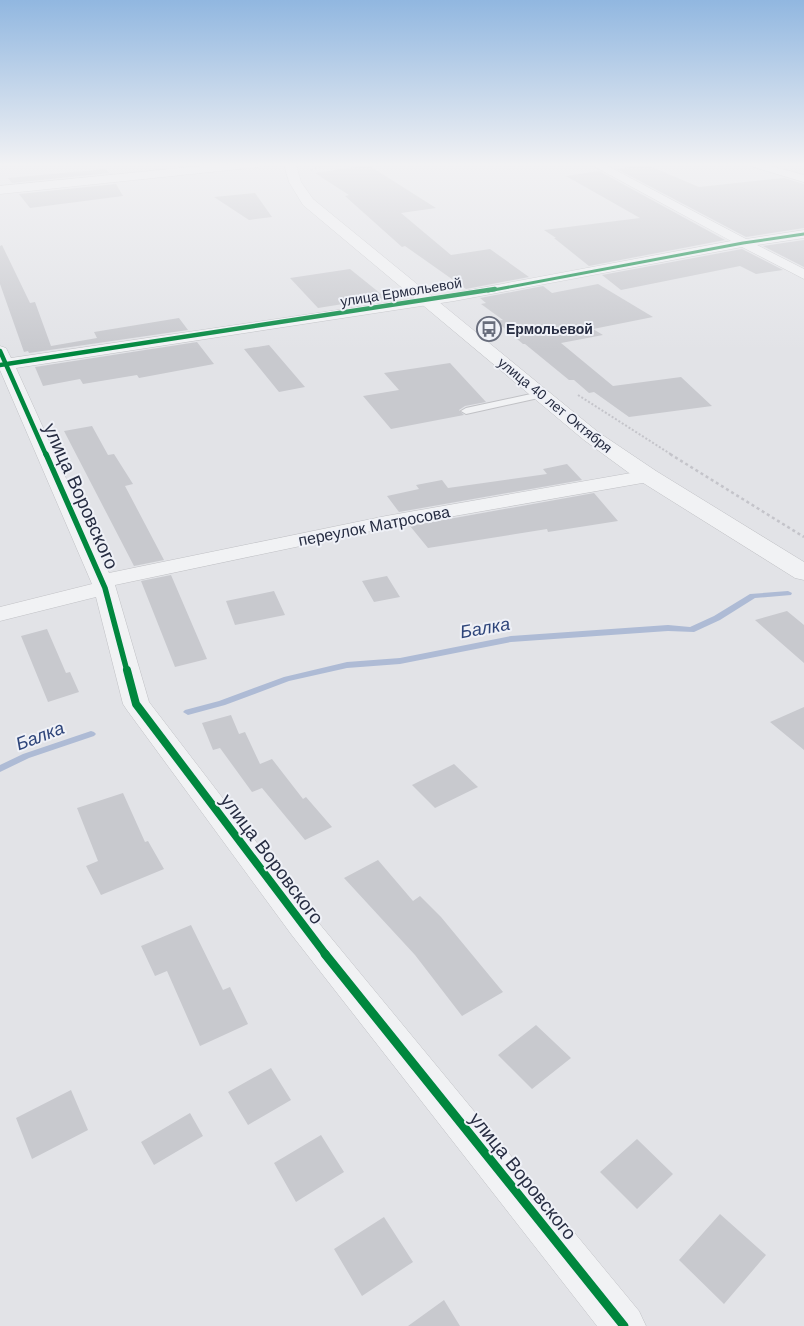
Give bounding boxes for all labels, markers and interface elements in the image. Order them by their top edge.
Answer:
street label: улица Ермольевой [339,274,463,310]
bus stop icon: Ермольевой [476,316,502,342]
place label: Ермольевой [506,321,593,337]
street label: улица 40 лет Октября [495,354,615,456]
street label: улица Воровского [39,420,123,572]
street label: переулок Матросова [297,503,451,549]
water label: Балка [459,614,511,642]
water label: Балка [13,718,67,754]
street label: улица Воровского [216,790,328,928]
street label: улица Воровского [465,1108,581,1244]

